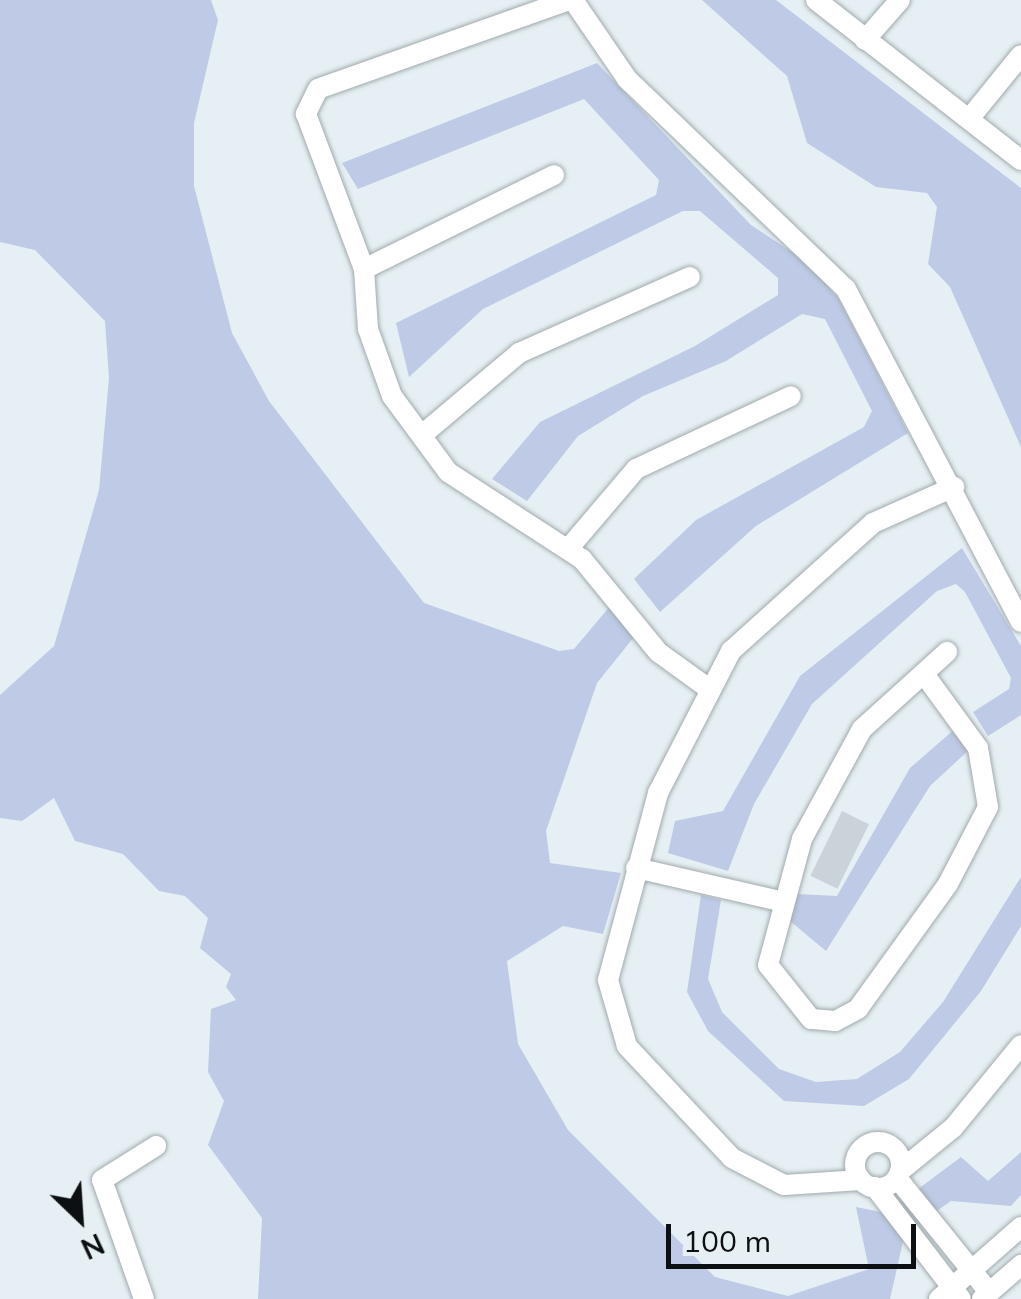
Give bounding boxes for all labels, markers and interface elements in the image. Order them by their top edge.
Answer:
north arrow [30,1169,130,1269]
scale bar [671,1204,921,1266]
text: 100 m [683,1222,771,1260]
text: N [76,1226,110,1267]

